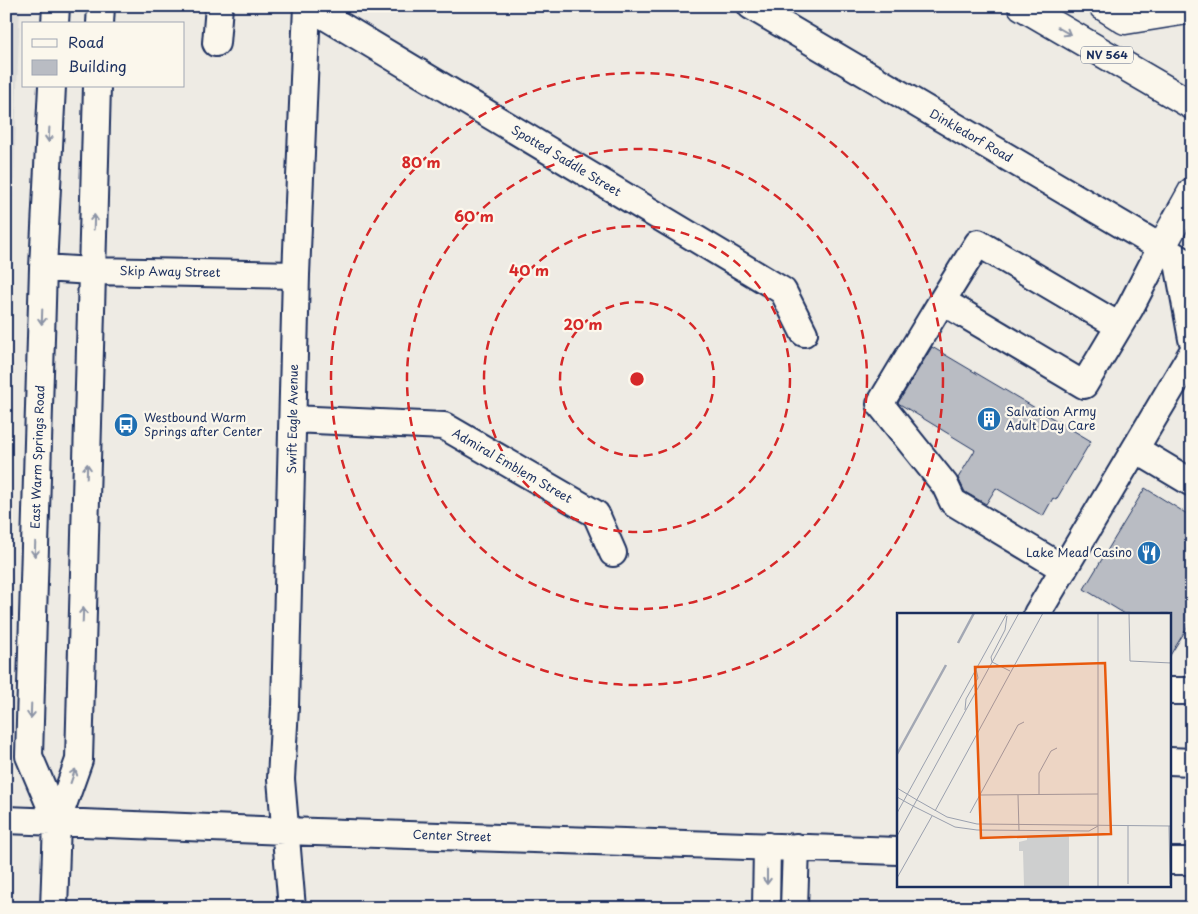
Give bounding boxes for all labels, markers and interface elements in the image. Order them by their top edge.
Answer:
legend [22,22,185,88]
one-way arrow [1056,26,1071,36]
text: Road [68,30,104,53]
road number: NV 564 [1081,46,1133,64]
text: Building [68,54,127,77]
street label: Dinkledorf Road [927,104,1016,166]
street label: Spotted Saddle Street [508,120,625,200]
one-way arrow [45,127,54,143]
text: 80 m [401,150,441,173]
text: 60 m [454,204,494,227]
one-way arrow [89,214,98,230]
text: 40 m [509,258,549,281]
street label: Skip Away Street [119,261,221,281]
one-way arrow [37,308,46,324]
text: 20 m [564,312,602,335]
street label: Swift Eagle Avenue [282,363,302,474]
centre of rings [628,370,646,388]
street label: East Warm Springs Road [25,385,49,529]
place label: Salvation Army Adult Day Care [1006,402,1097,434]
building icon: Salvation Army Adult Day Care [976,406,1002,432]
place label: Westbound Warm Springs after Center [144,408,262,440]
bus stop icon: Westbound Warm Springs after Center [113,412,139,438]
street label: Admiral Emblem Street [449,423,576,507]
one-way arrow [82,464,91,480]
one-way arrow [30,540,40,557]
restaurant icon: Lake Mead Casino [1136,540,1162,566]
place label: Lake Mead Casino [1026,543,1132,561]
one-way arrow [78,607,87,623]
inset map [897,613,1170,886]
one-way arrow [26,703,35,719]
one-way arrow [69,769,78,784]
street label: Center Street [412,825,492,845]
one-way arrow [762,868,772,885]

